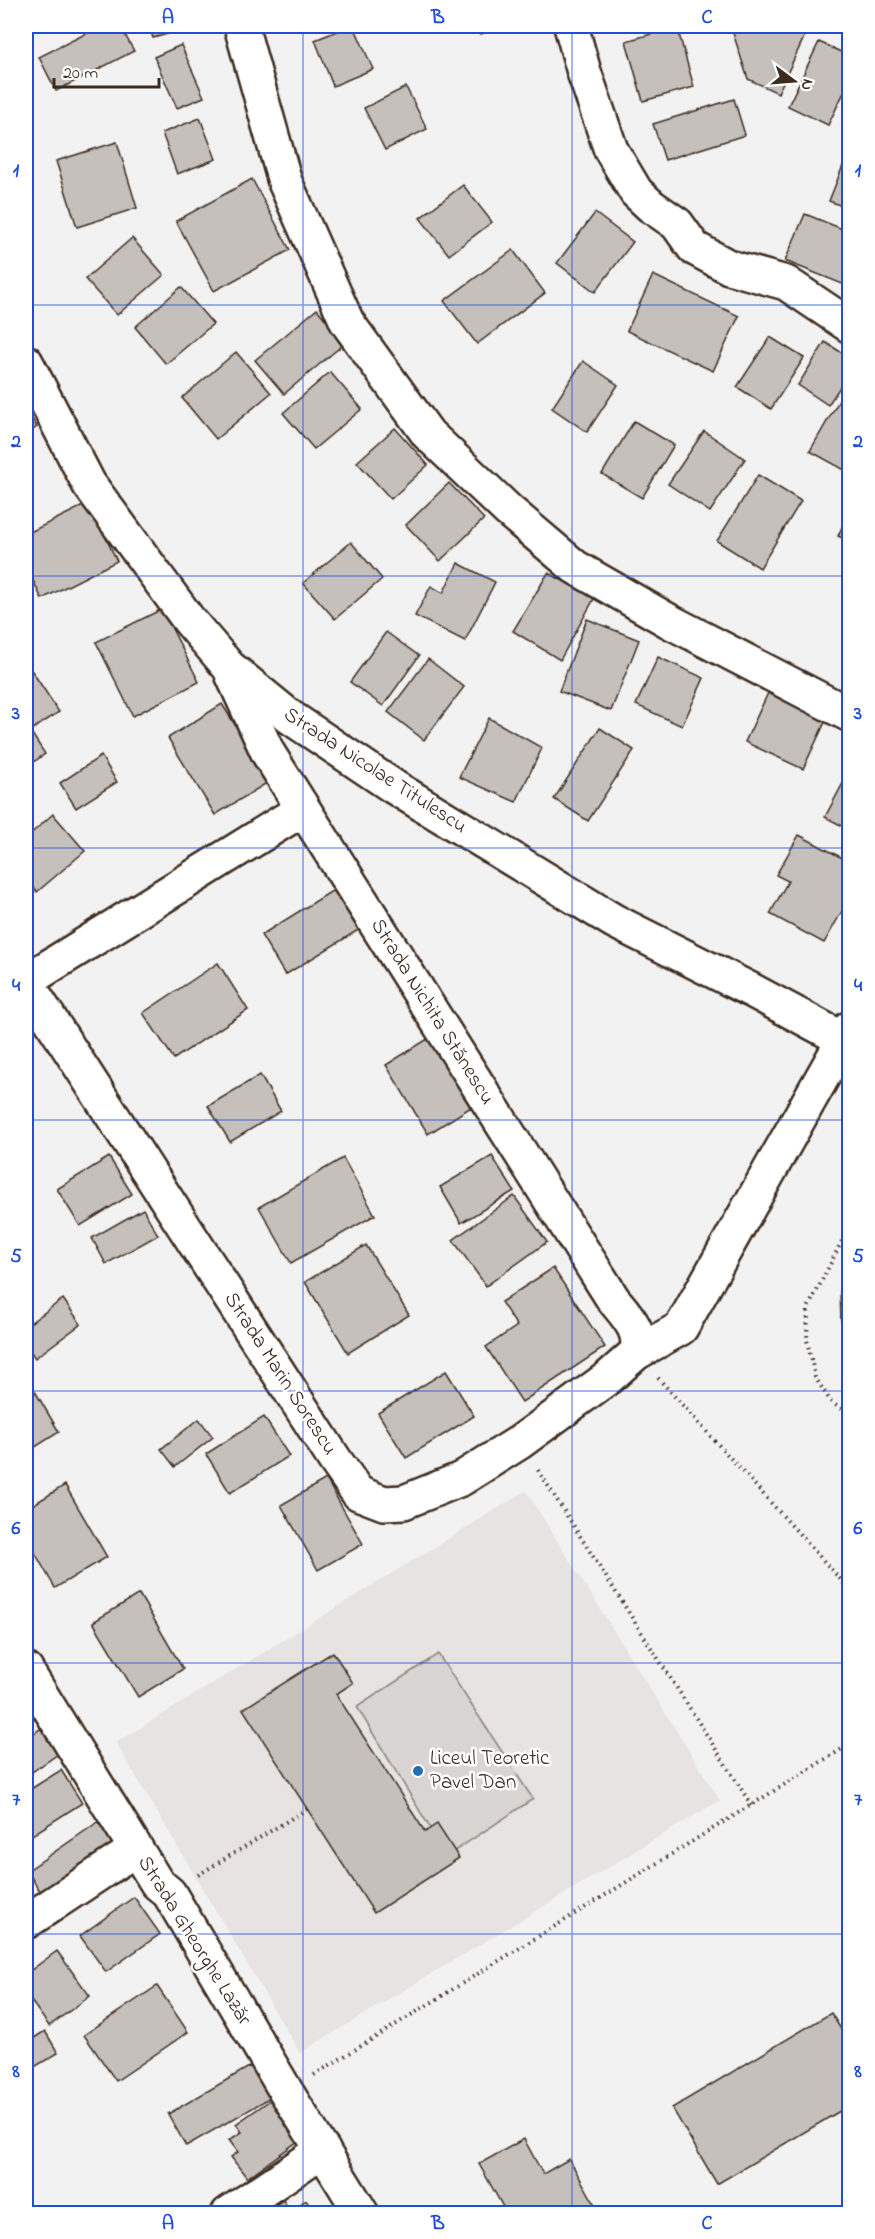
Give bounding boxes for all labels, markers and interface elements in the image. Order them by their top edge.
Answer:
text: A [162,4,174,33]
text: B [430,4,445,33]
text: C [702,4,713,33]
scale bar [54,51,159,89]
north arrow [764,51,824,111]
text: 20 m [63,61,98,87]
text: N [793,76,820,93]
text: 1 [13,157,20,186]
text: 1 [855,157,862,186]
text: 2 [10,428,21,457]
text: 2 [852,428,863,457]
text: 3 [11,700,20,729]
street label: Strada Nicolae Titulescu [277,700,473,842]
text: 3 [853,700,862,729]
street label: Strada Nichita Stănescu [362,913,502,1111]
text: 4 [12,972,21,1001]
text: 4 [854,972,863,1001]
text: 5 [10,1243,22,1272]
text: 5 [852,1243,864,1272]
street label: Strada Marin Sorescu [216,1287,344,1461]
text: 6 [12,1515,21,1544]
text: 6 [854,1515,863,1544]
place label: Liceul Teoretic Pavel Dan [430,1744,550,1798]
marker: Liceul Teoretic Pavel Dan [411,1764,425,1778]
text: 7 [12,1786,21,1815]
text: 7 [854,1786,863,1815]
street label: Strada Gheorghe Lazăr [128,1850,259,2033]
text: 8 [11,2058,20,2087]
text: 8 [853,2058,862,2087]
text: A [162,2210,174,2239]
text: B [430,2210,445,2239]
text: C [702,2210,713,2239]

